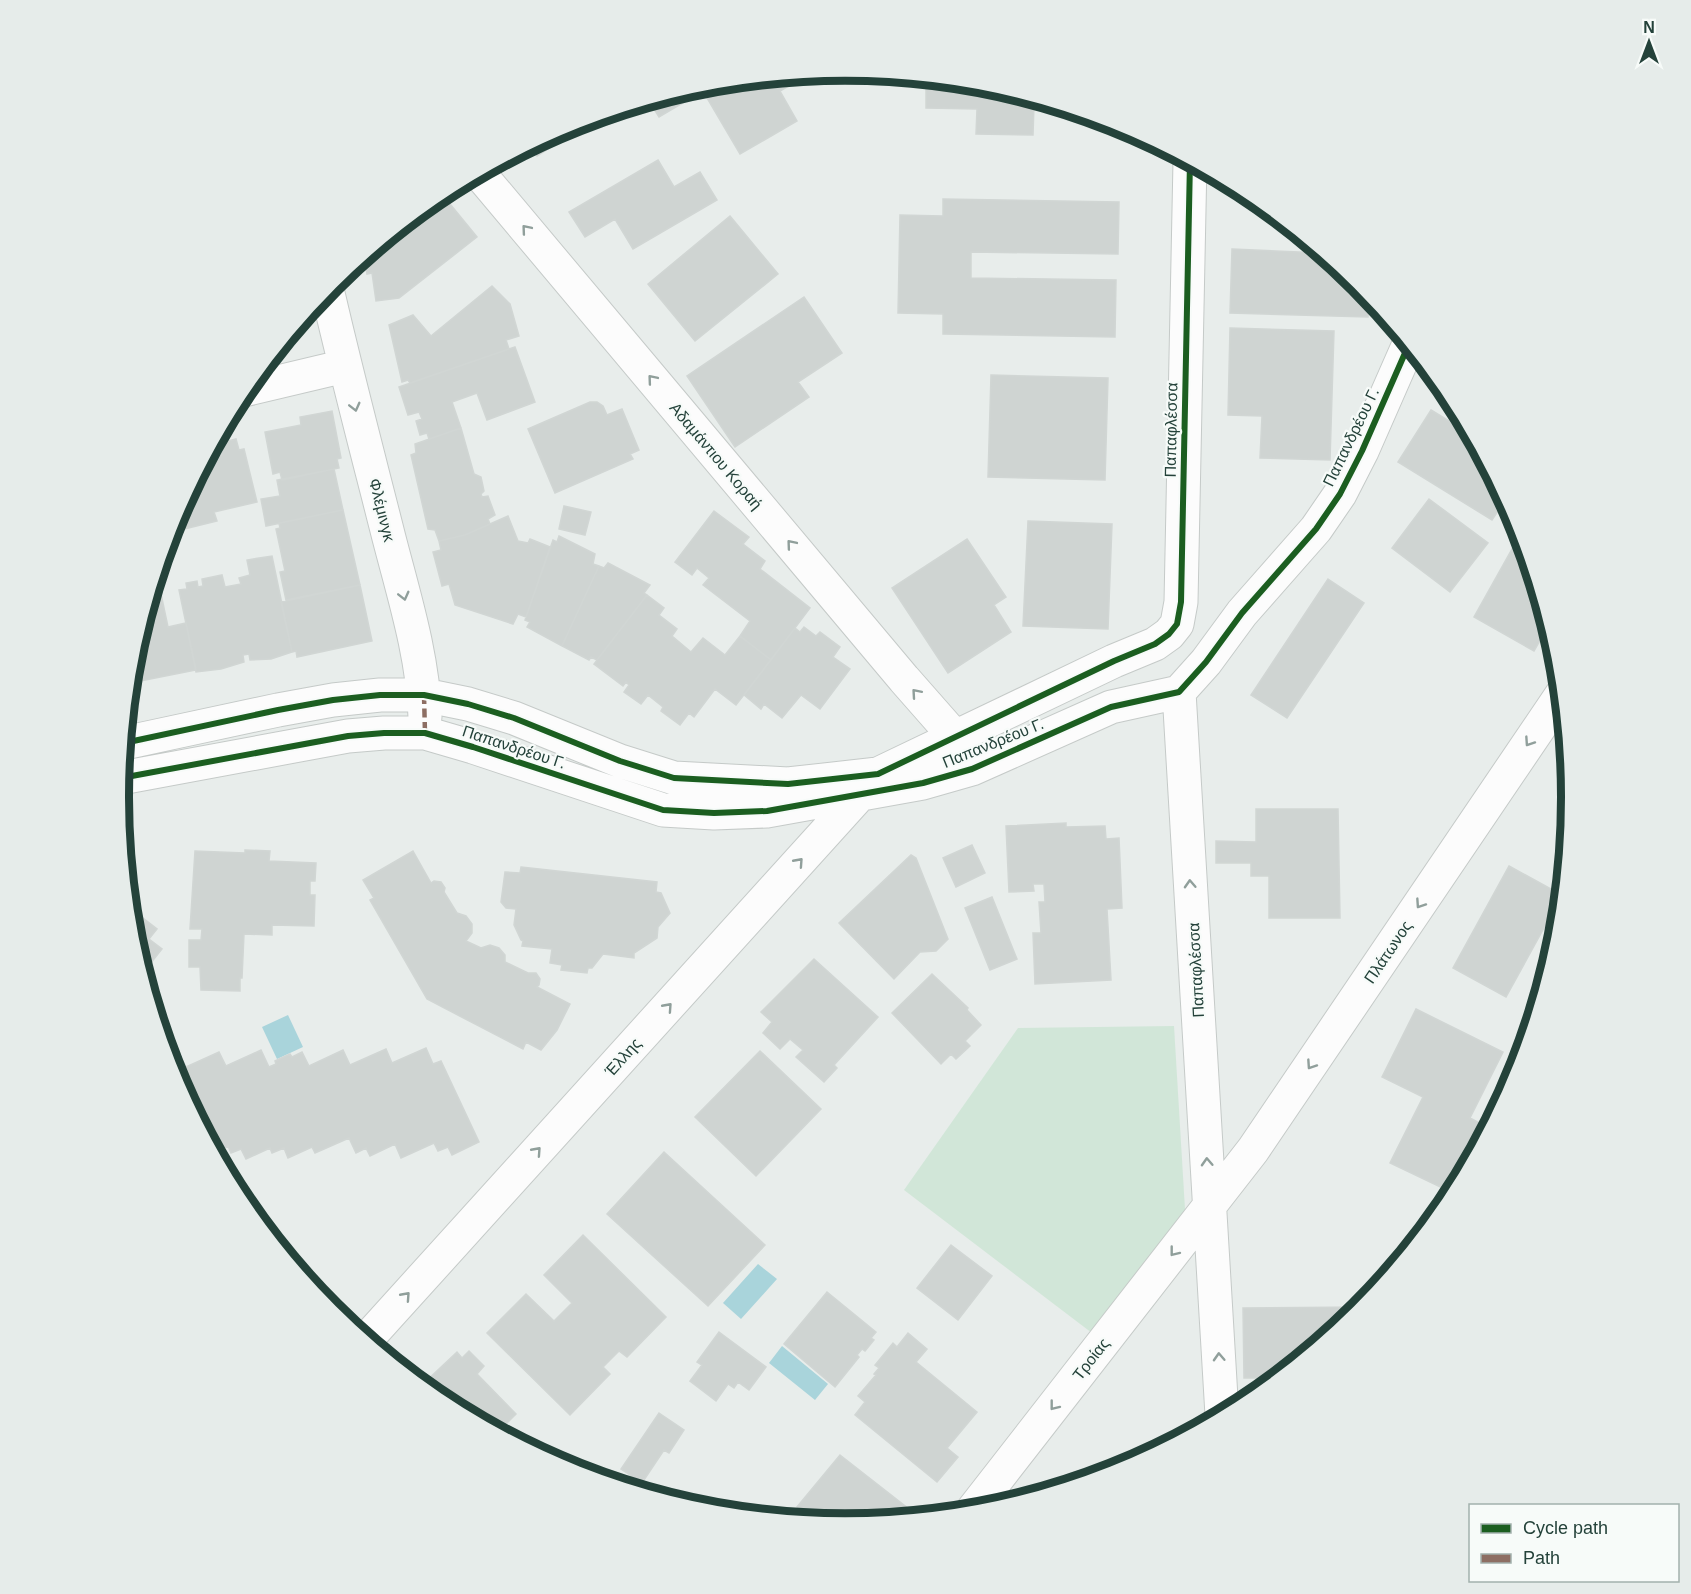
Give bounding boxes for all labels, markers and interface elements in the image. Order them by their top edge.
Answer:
north arrow [1619,12,1679,72]
text: N [1643,19,1655,36]
one-way arrow [523,225,534,236]
one-way arrow [648,375,659,386]
street label: Παπαφλέσσα [1162,382,1180,478]
street label: Παπανδρέου Γ. [1320,385,1382,489]
street label: Αδαμάντιου Κοραή [666,399,766,513]
one-way arrow [348,402,361,412]
street label: Φλέμινγκ [366,477,398,544]
one-way arrow [787,540,798,551]
one-way arrow [397,590,409,601]
one-way arrow [913,689,924,700]
street label: Παπανδρέου Γ. [940,715,1046,771]
street label: Παπανδρέου Γ. [460,722,568,772]
one-way arrow [1525,736,1536,747]
one-way arrow [791,858,802,869]
one-way arrow [1184,879,1197,888]
one-way arrow [1416,898,1428,908]
street label: Πλάτωνος [1361,917,1415,987]
street label: Παπαφλέσσα [1185,922,1207,1018]
one-way arrow [661,1003,672,1014]
street label: Έλλης [601,1034,645,1080]
one-way arrow [1307,1059,1318,1070]
one-way arrow [530,1148,541,1158]
one-way arrow [1201,1158,1214,1167]
one-way arrow [1170,1245,1181,1256]
one-way arrow [399,1292,410,1303]
street label: Τροίας [1069,1335,1113,1383]
one-way arrow [1213,1352,1226,1361]
one-way arrow [1050,1399,1061,1410]
legend [1469,1504,1679,1582]
text: Cycle path [1523,1518,1608,1538]
text: Path [1523,1548,1560,1568]

